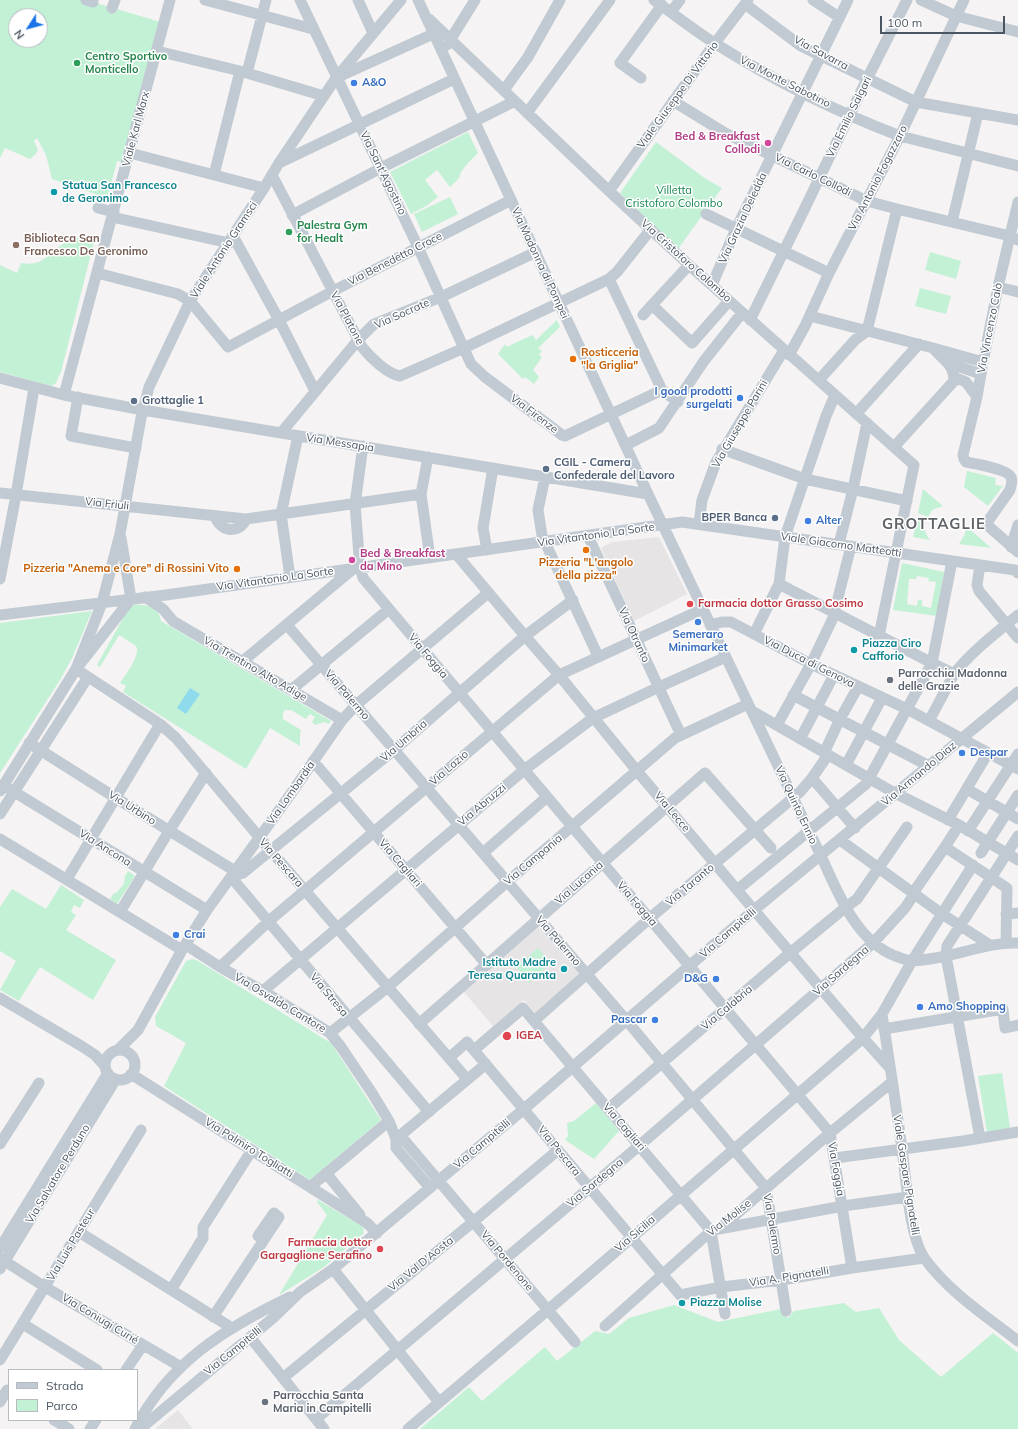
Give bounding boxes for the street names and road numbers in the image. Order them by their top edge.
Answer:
street label: Via Savarra [791,33,851,73]
street label: Viale Giuseppe Di Vittorio [635,39,721,151]
street label: Via Monte Sabotino [737,53,833,111]
street label: Via Emilio Salgari [824,74,874,160]
street label: Viale Karl Marx [120,90,152,168]
street label: Via Antonio Fogazzaro [846,123,910,233]
street label: Via Sant'Agostino [357,129,409,217]
street label: Via Carlo Collodi [773,151,853,199]
street label: Via Grazia Deledda [716,170,770,266]
street label: Viale Antonio Gramsci [188,199,260,301]
street label: Via Madonna di Pompei [508,205,572,321]
street label: Via Cristoforo Colombo [638,217,734,305]
street label: Via Benedetto Croce [346,230,444,288]
street label: Via Vincenzo Calò [975,282,1005,374]
street label: Via Platone [327,289,367,347]
street label: Via Socrate [373,296,431,332]
street label: Via Giuseppe Parini [709,378,771,470]
street label: Via Firenze [507,392,561,436]
street label: Via Messapia [305,431,375,455]
street label: Via Friuli [84,495,130,513]
street label: Via Vitantonio La Sorte [537,520,655,550]
street label: Viale Giacomo Matteotti [780,530,902,560]
street label: Via Vitantonio La Sorte [216,564,334,594]
street label: Via Otranto [616,605,652,665]
street label: Via Foggia [405,631,451,681]
street label: Via Duca di Genova [761,633,857,691]
street label: Via Trentino Alto Adige [201,634,309,704]
street label: Via Palermo [322,667,372,723]
street label: Via Umbria [378,717,430,765]
street label: Via Armando Diaz [879,739,959,809]
street label: Via Lazio [427,748,471,788]
street label: Via Lombardia [264,759,318,827]
street label: Via Quinto Ennio [772,764,820,846]
street label: Via Abruzzi [455,781,509,829]
street label: Via Urbino [106,788,158,828]
street label: Via Lecce [651,789,693,835]
street label: Via Ancona [77,827,133,869]
street label: Via Campania [501,832,565,888]
street label: Via Pescara [256,836,306,890]
street label: Via Cagliari [376,836,424,890]
street label: Via Lucania [552,858,606,908]
street label: Via Taranto [663,861,717,909]
street label: Via Foggia [614,879,660,929]
street label: Via Campitelli [697,905,759,961]
street label: Via Palermo [533,913,583,969]
street label: Via Sardegna [810,943,872,999]
street label: Via Osvaldo Cantore [232,970,328,1036]
street label: Via Stresa [307,971,351,1019]
street label: Via Calabria [699,983,755,1033]
street label: Via Cagliari [600,1100,648,1154]
street label: Viale Gaspare Pignatelli [890,1114,922,1236]
street label: Via Palmiro Togliatti [202,1115,296,1181]
street label: Via Campitelli [451,1116,513,1172]
street label: Via Salvatore Perduno [23,1122,93,1226]
street label: Via Pescara [535,1123,583,1179]
street label: Via Foggia [825,1141,847,1197]
street label: Via Sardegna [564,1156,626,1210]
street label: Via Palermo [760,1192,784,1256]
street label: Via Molise [704,1197,754,1239]
street label: Via Luis Pasteur [44,1206,98,1284]
street label: Via Sicilia [612,1213,658,1255]
street label: Via Pordenone [478,1228,536,1294]
street label: Via Val D'Aosta [386,1234,456,1294]
street label: Via A. Pignatelli [748,1264,830,1290]
street label: Via Coniugi Curié [59,1291,141,1347]
street label: Via Campitelli [202,1324,264,1378]

